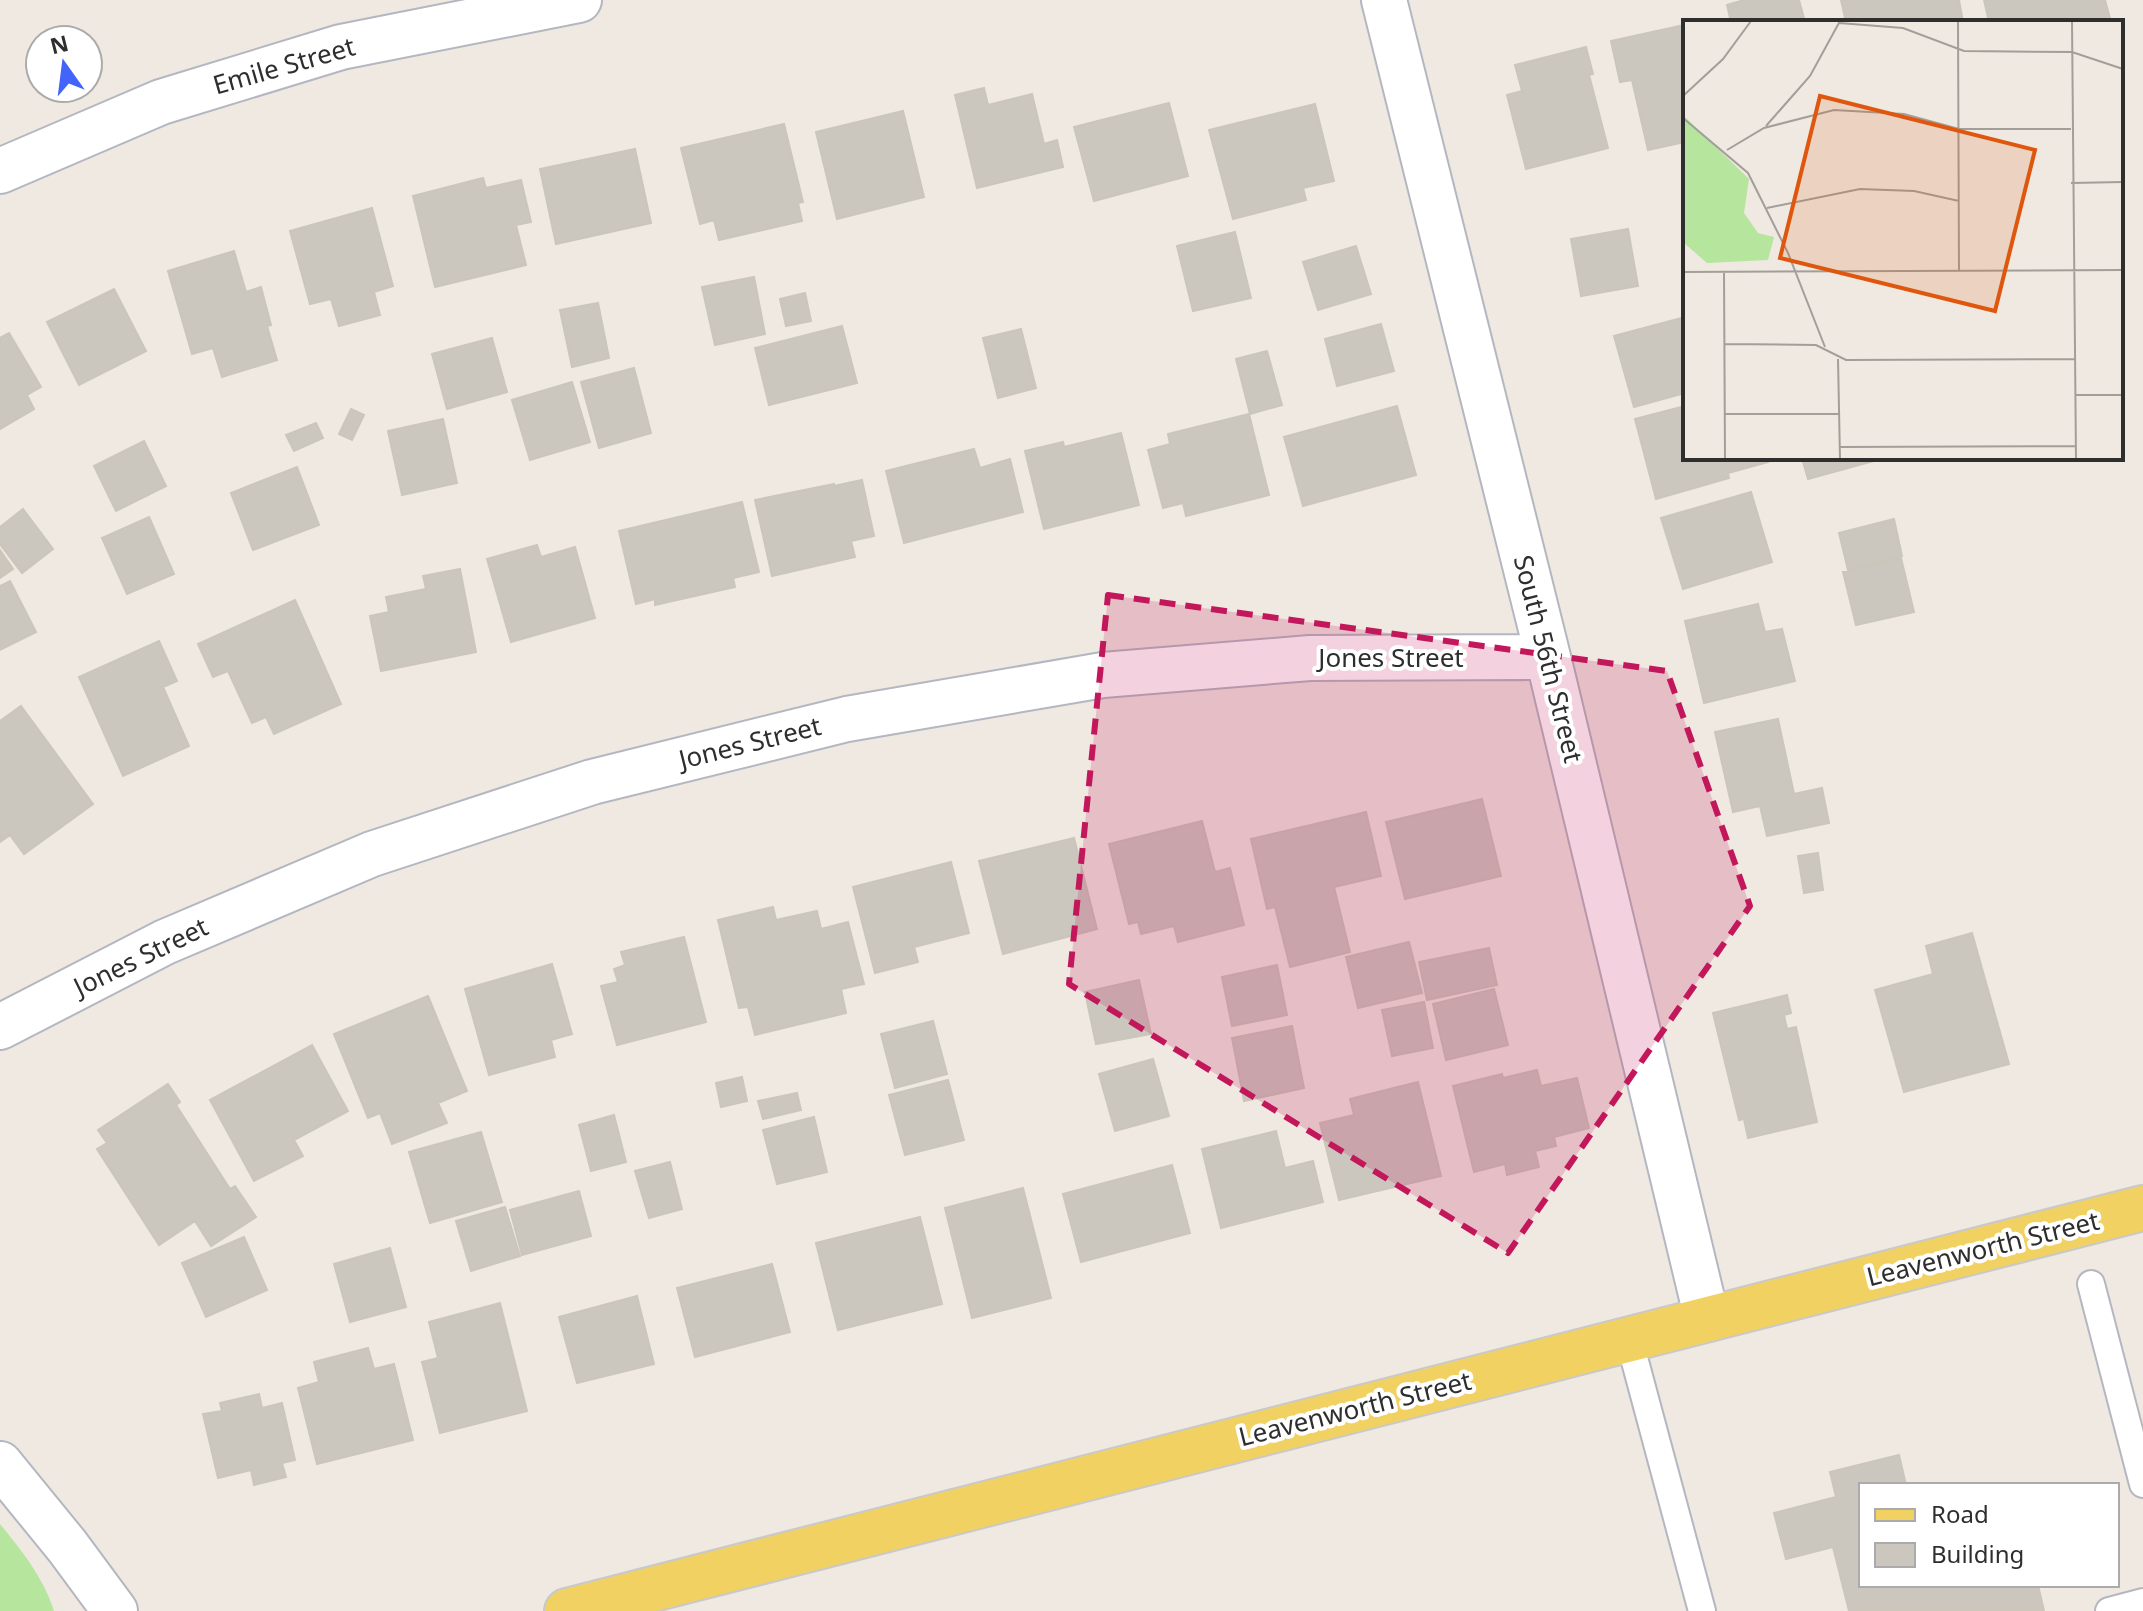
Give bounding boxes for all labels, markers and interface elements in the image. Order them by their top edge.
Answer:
inset map [1683,20,2123,460]
north arrow [24,24,104,104]
text: N [47,27,71,60]
street label: Emile Street [208,28,359,102]
street label: South 56th Street [1506,551,1592,766]
street label: Jones Street [1315,639,1464,675]
street label: Jones Street [672,707,825,778]
street label: Jones Street [65,908,214,1005]
street label: Leavenworth Street [1863,1202,2103,1294]
street label: Leavenworth Street [1235,1362,1475,1454]
legend [1859,1483,2119,1587]
text: Road [1931,1497,1989,1530]
text: Building [1931,1537,2024,1570]

